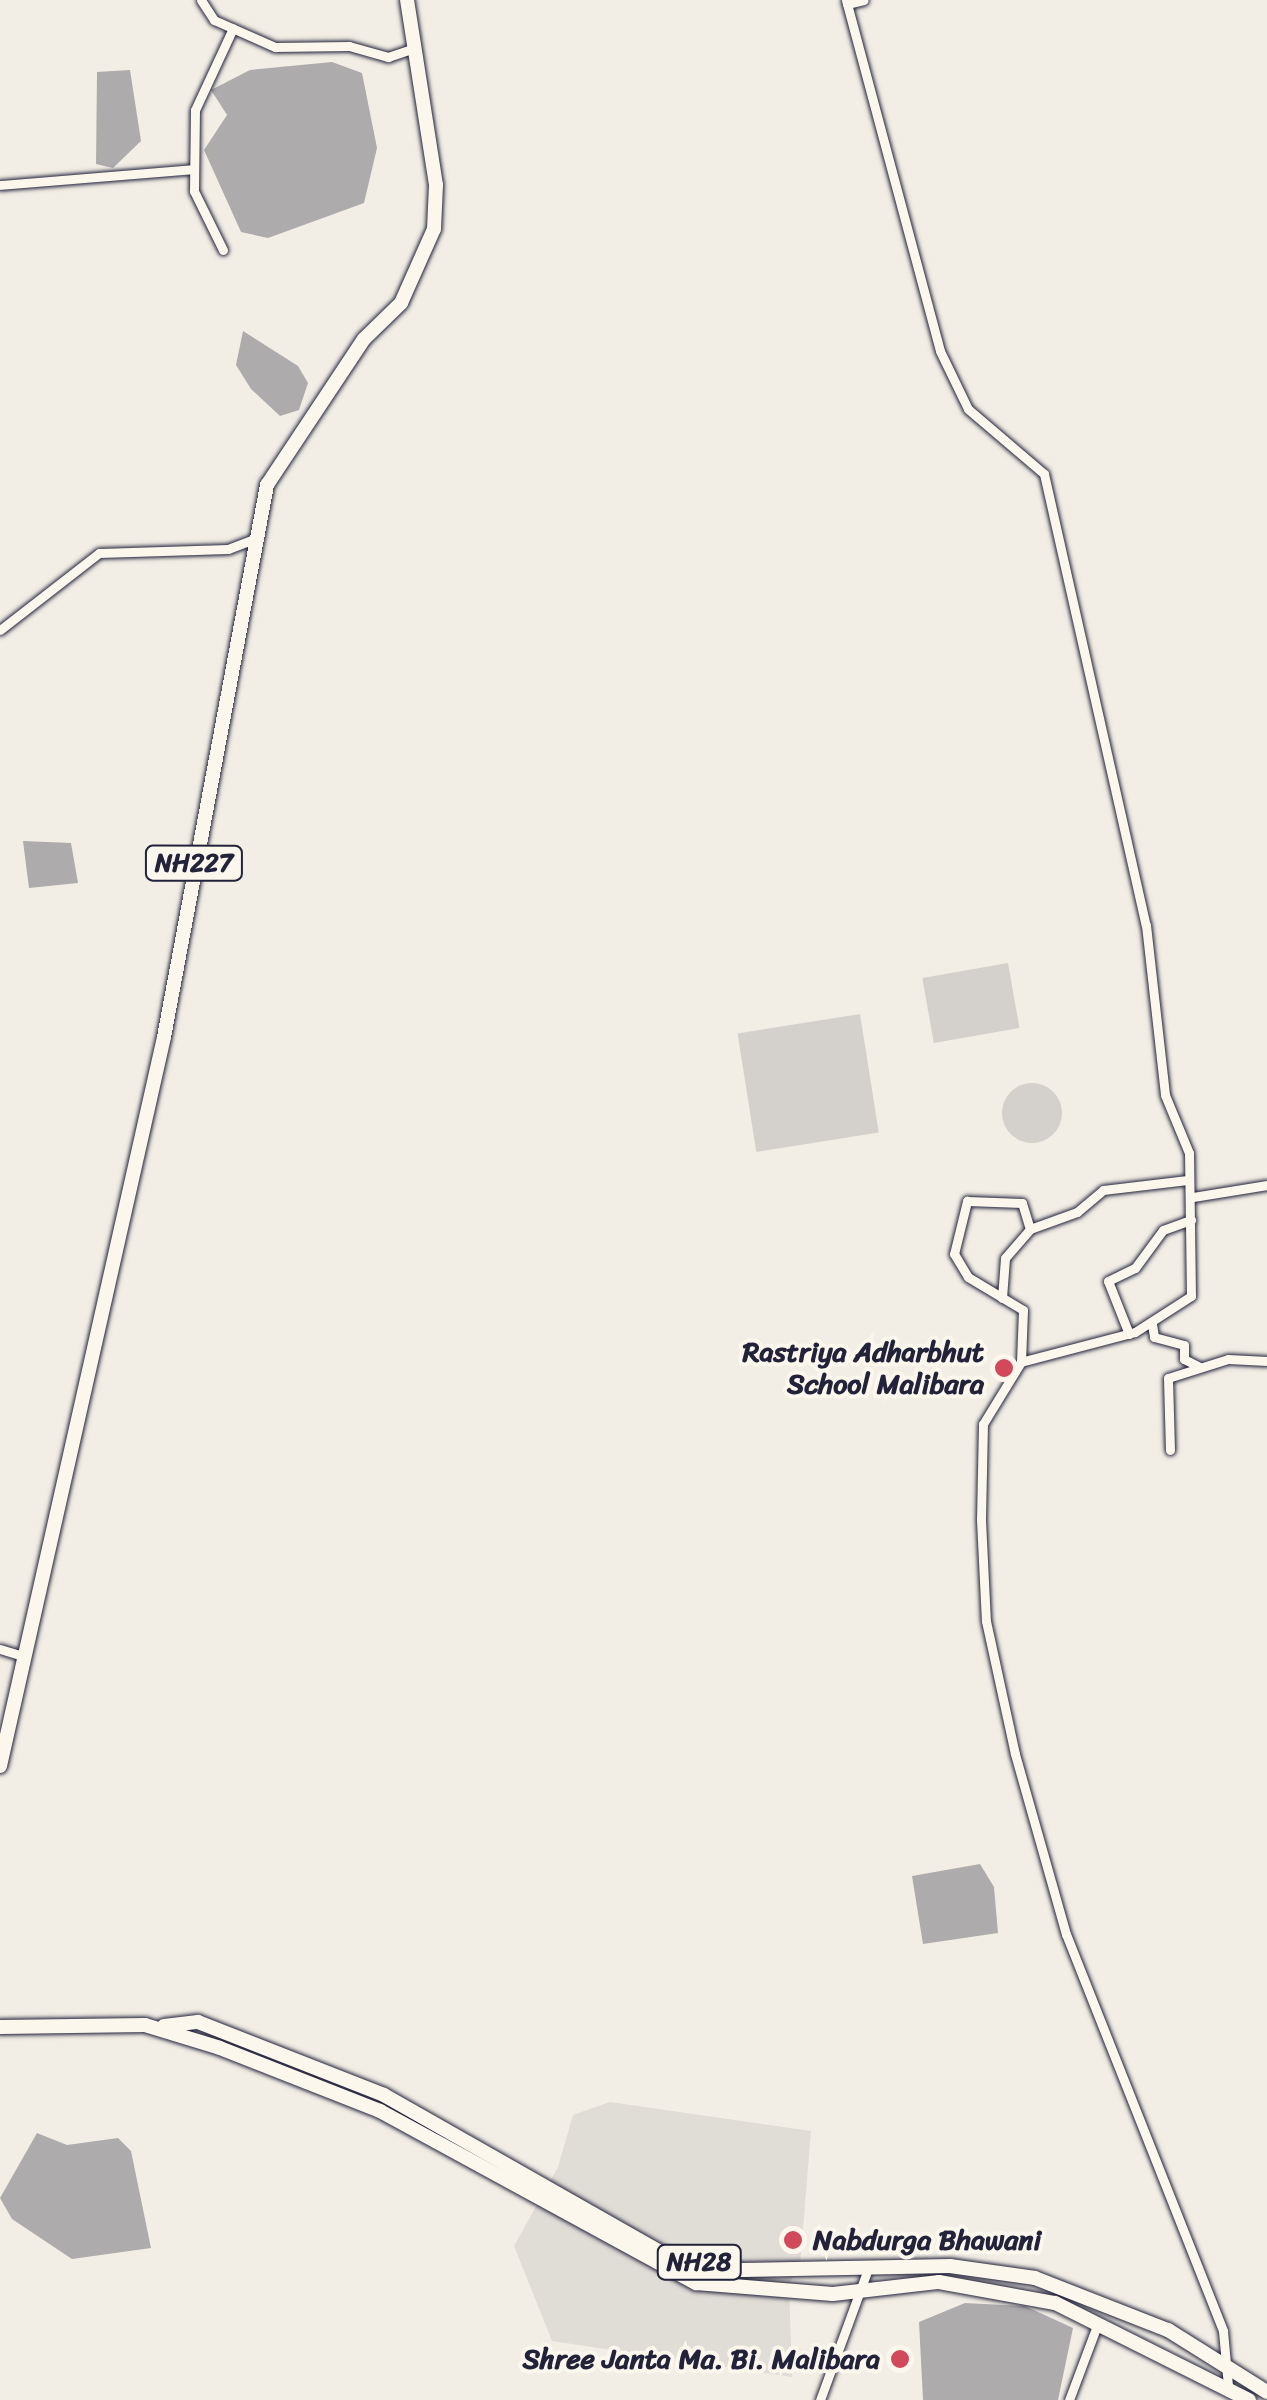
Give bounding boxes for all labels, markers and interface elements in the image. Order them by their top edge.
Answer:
road number: NH227 [144,843,244,883]
place label: Rastriya Adharbhut School Malibara [743,1335,984,1401]
marker: Rastriya Adharbhut School Malibara [993,1357,1015,1379]
place label: Nabdurga Bhawani [813,2223,1041,2257]
marker: Nabdurga Bhawani [782,2229,804,2251]
road number: NH28 [656,2242,742,2282]
place label: Shree Janta Ma. Bi. Malibara [523,2342,880,2376]
marker: Shree Janta Ma. Bi. Malibara [889,2348,911,2370]

